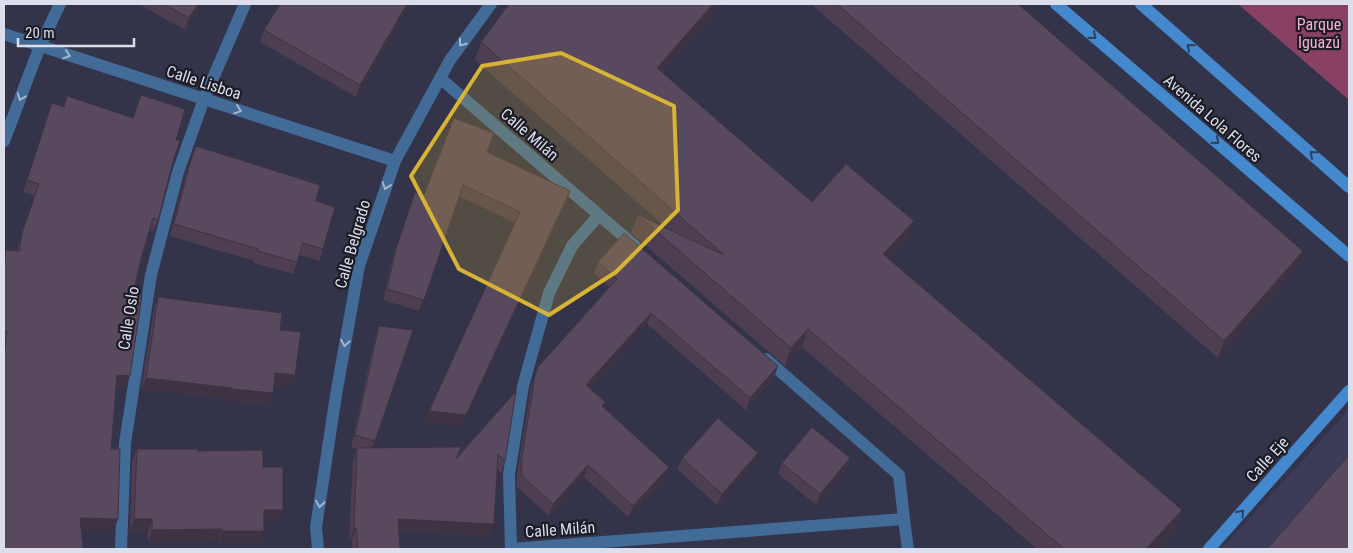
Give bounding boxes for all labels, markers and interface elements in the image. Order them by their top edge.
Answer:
scale bar [18,15,134,47]
park label: Parque Iguazú [1297,15,1341,52]
text: 20 m [25,24,55,42]
one-way arrow [1087,30,1096,39]
one-way arrow [459,37,468,47]
one-way arrow [1187,44,1196,53]
one-way arrow [62,49,70,59]
street label: Calle Lisboa [164,61,244,103]
street label: Avenida Lola Flores [1160,71,1265,166]
one-way arrow [16,92,27,101]
one-way arrow [233,104,242,114]
street label: Calle Milán [497,104,562,165]
one-way arrow [1210,136,1219,145]
one-way arrow [1309,151,1318,160]
one-way arrow [382,181,392,190]
street label: Calle Belgrado [331,198,374,291]
street label: Calle Oslo [114,285,143,351]
one-way arrow [341,339,351,347]
street label: Calle Eje [1242,433,1293,486]
one-way arrow [315,499,325,508]
one-way arrow [1236,509,1245,518]
street label: Calle Milán [524,518,596,541]

